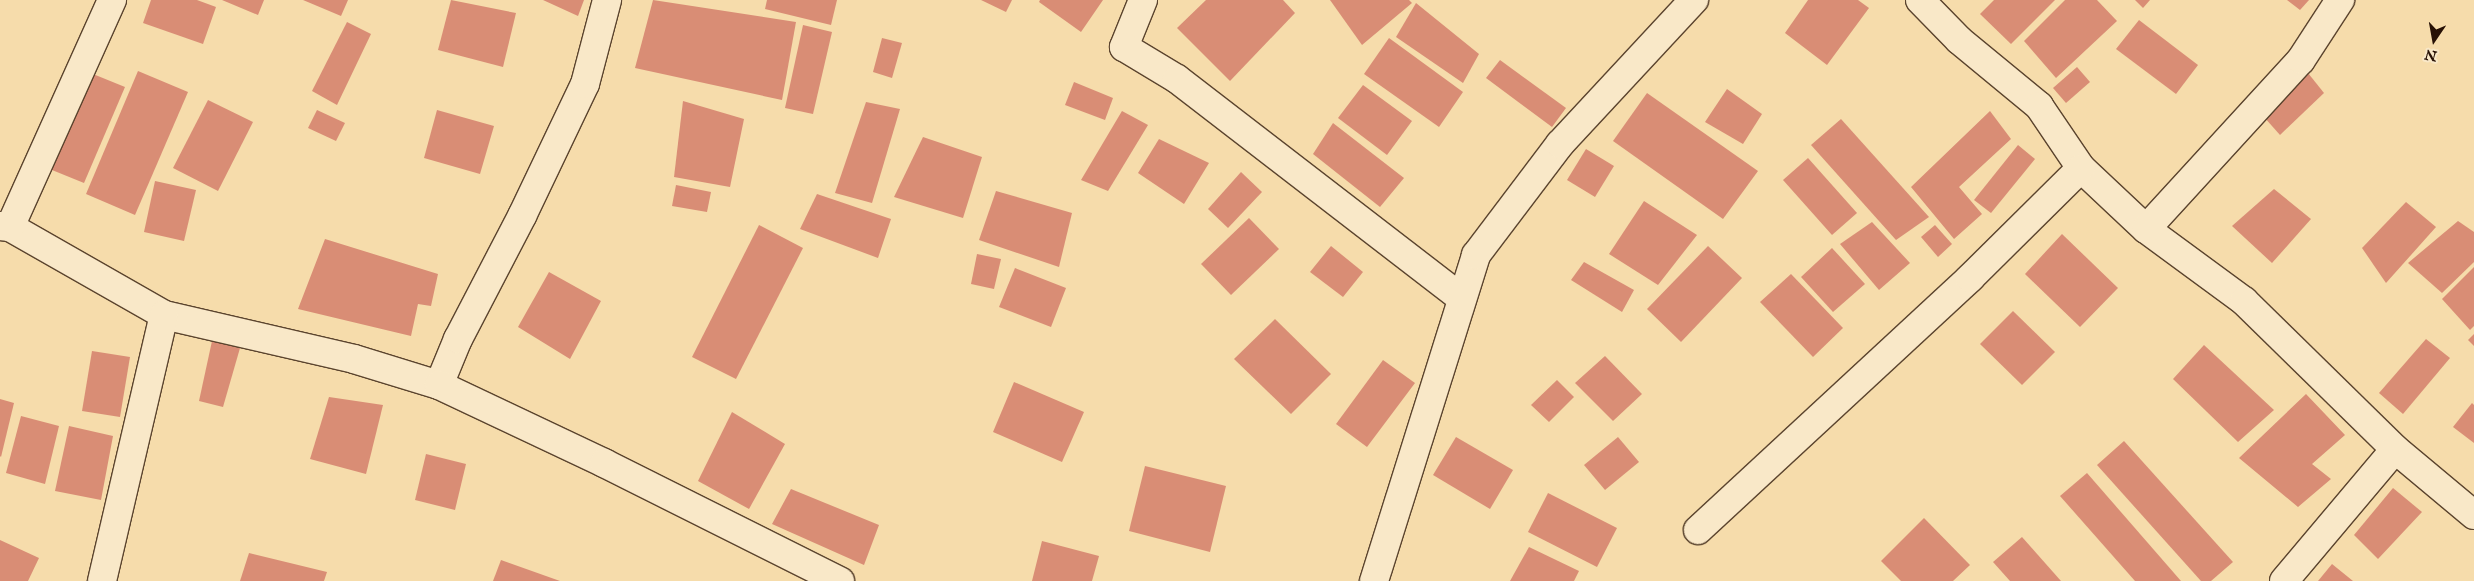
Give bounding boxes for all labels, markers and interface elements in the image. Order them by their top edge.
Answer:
north arrow [2409,15,2459,65]
text: N [2423,45,2439,65]

